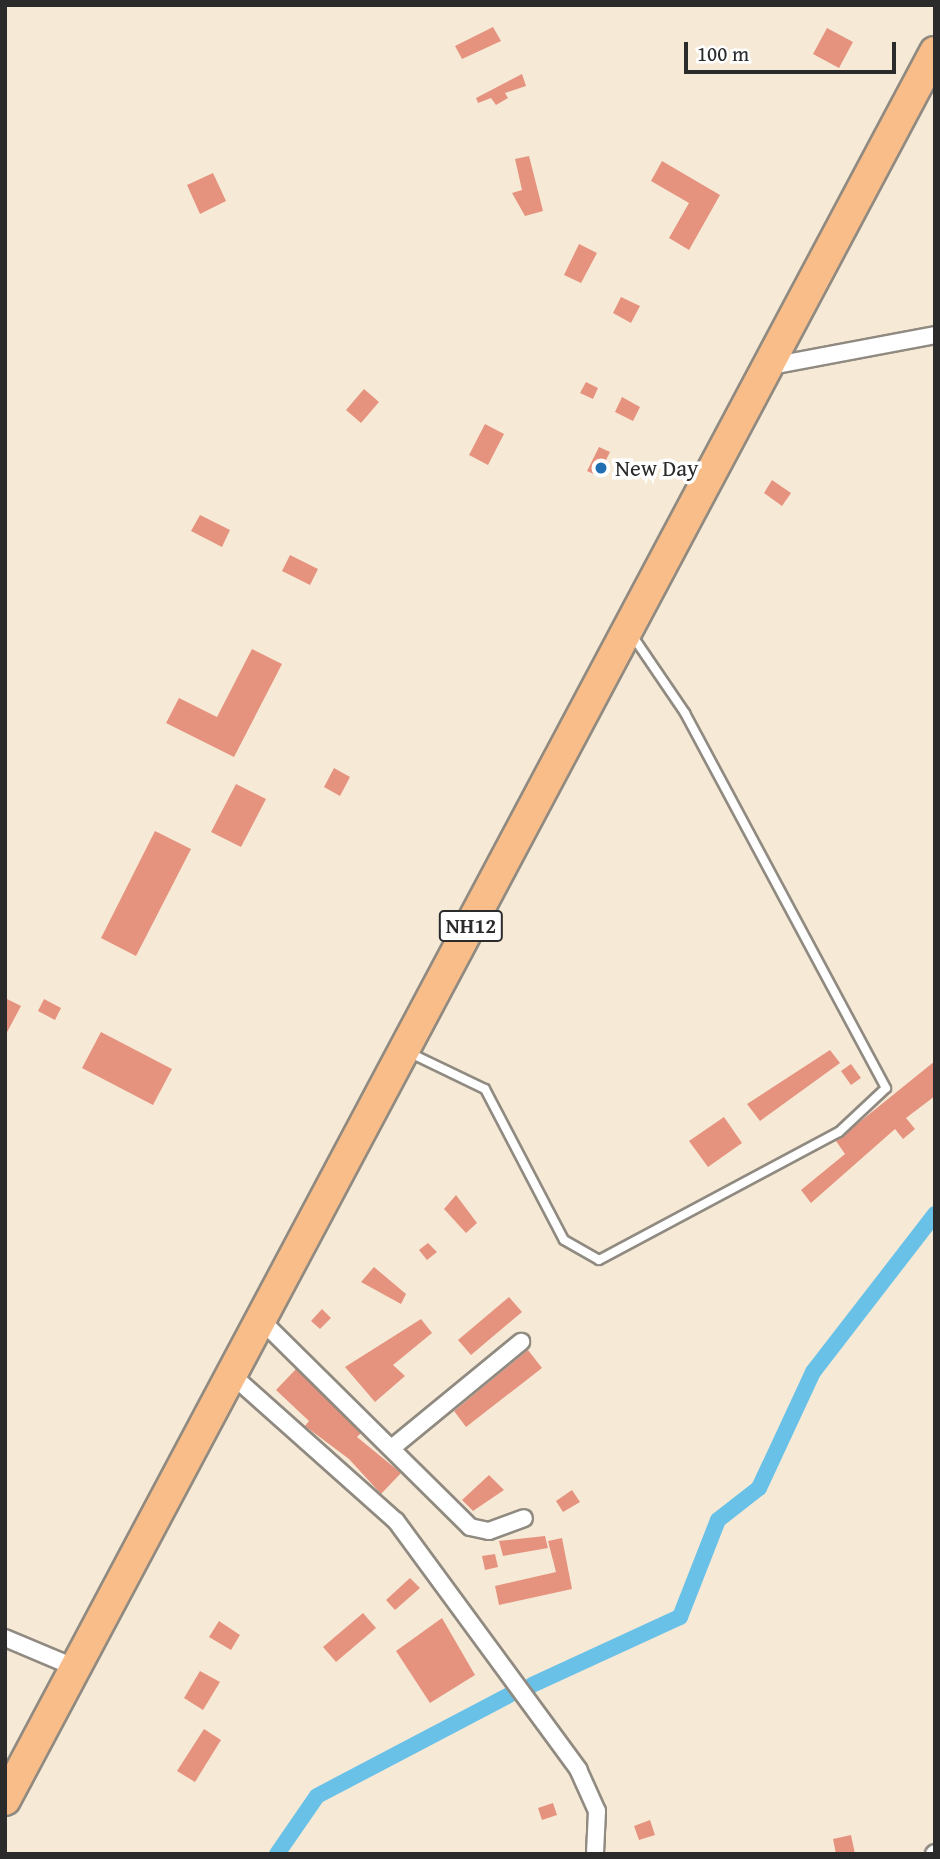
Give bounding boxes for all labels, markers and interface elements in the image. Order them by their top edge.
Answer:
scale bar [688,28,900,72]
text: 100 m [697,38,749,69]
place label: New Day [615,454,699,482]
marker: New Day [593,460,609,476]
road number: NH12 [438,908,504,944]

